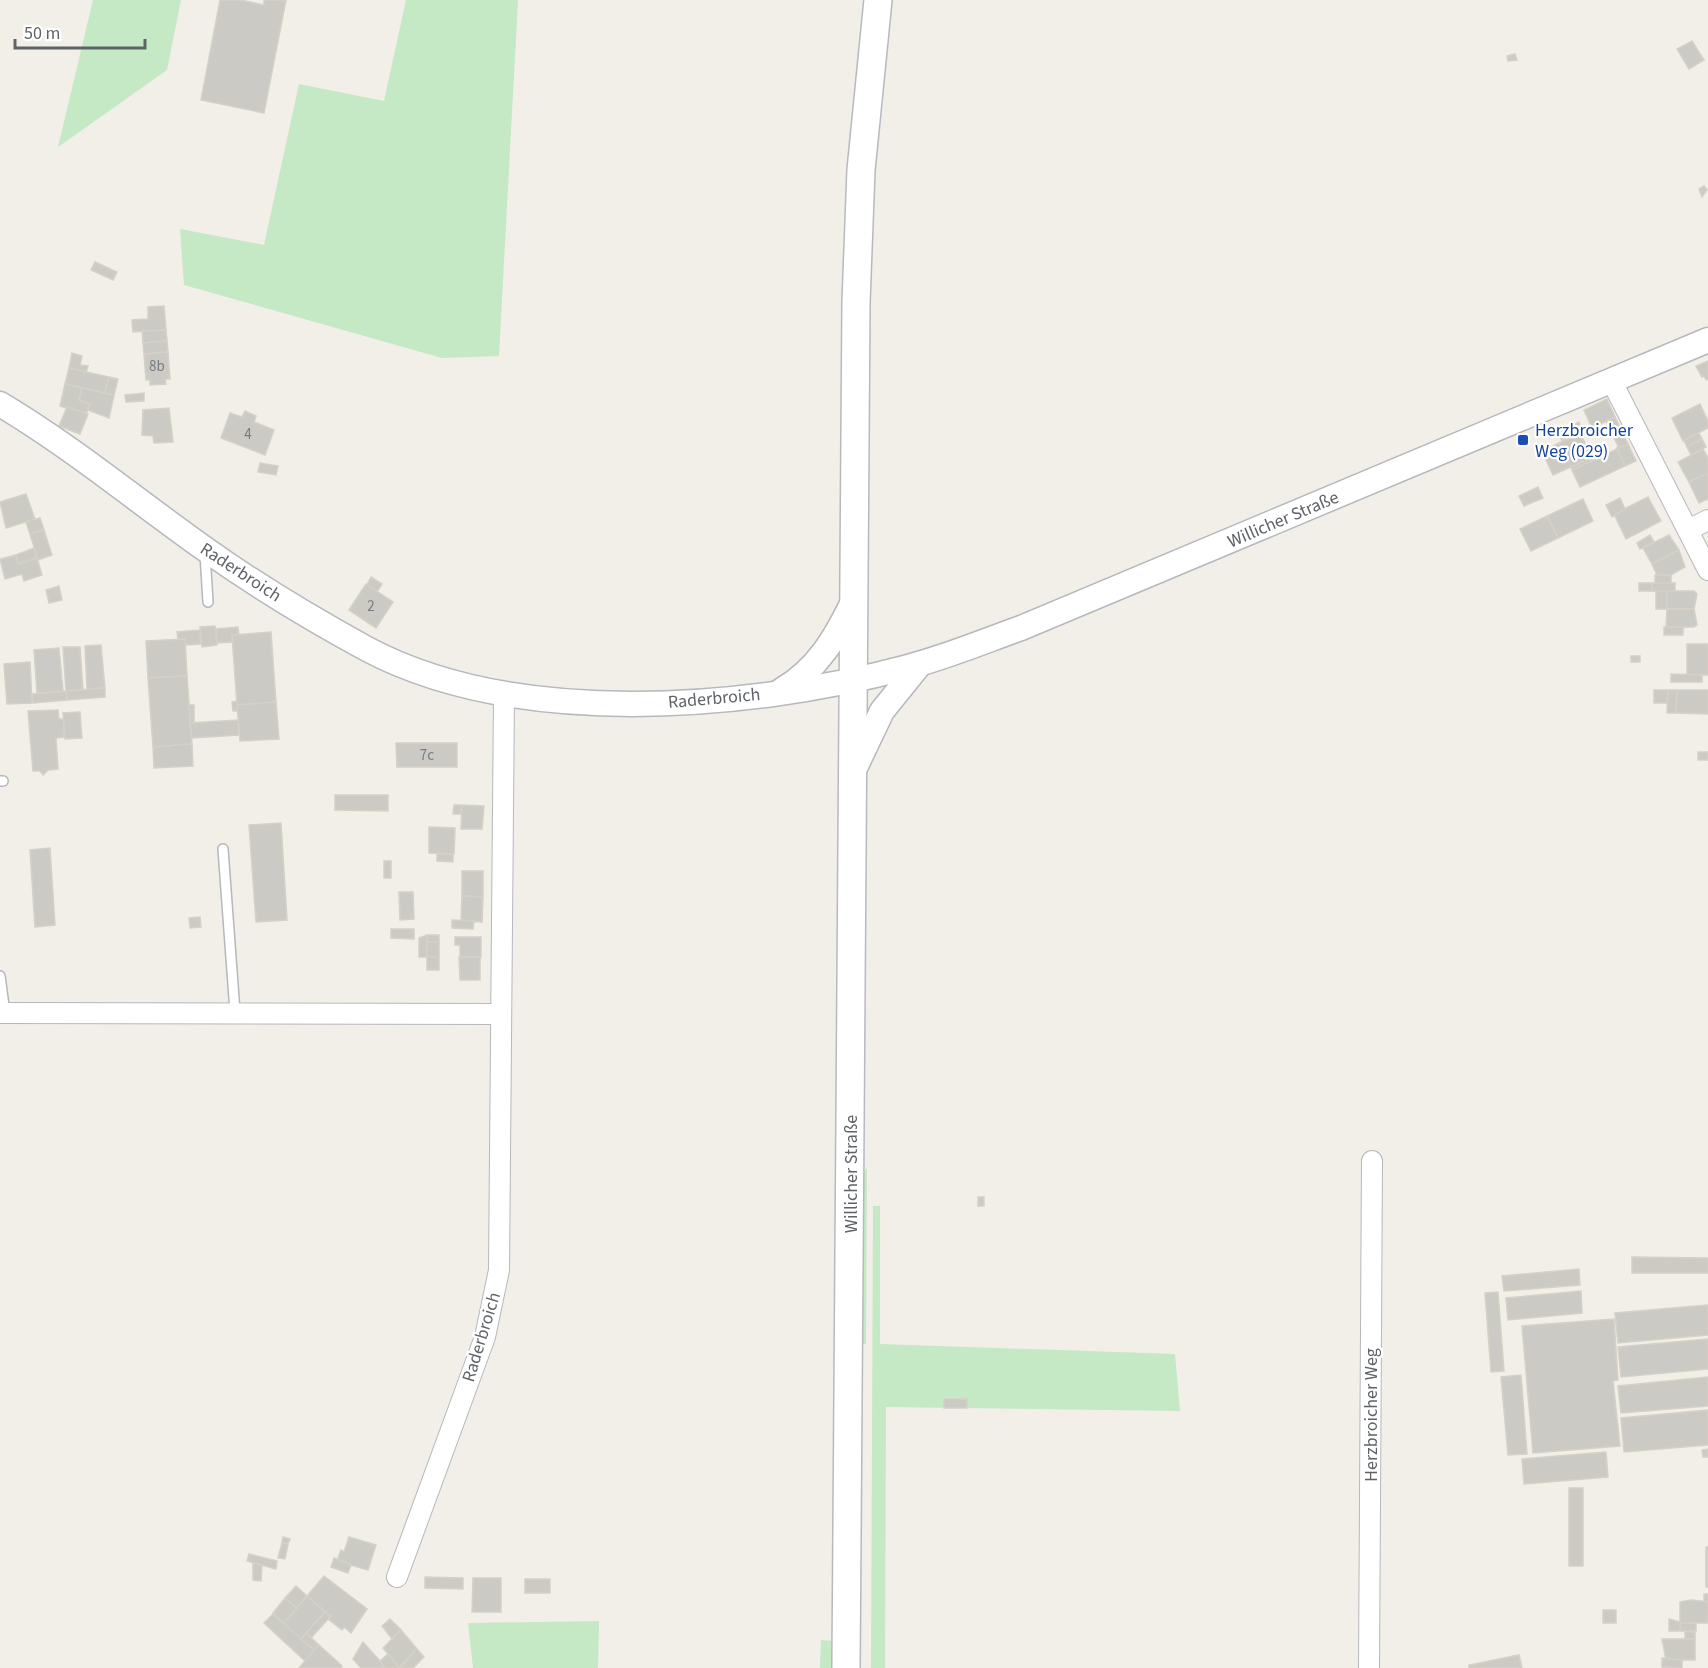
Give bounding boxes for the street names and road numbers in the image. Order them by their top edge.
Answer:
street label: Willicher Straße [1224,485,1343,554]
street label: Raderbroich [195,537,286,608]
street label: Raderbroich [667,682,761,715]
street label: Willicher Straße [839,1115,864,1233]
street label: Raderbroich [456,1289,507,1385]
street label: Herzbroicher Weg [1359,1348,1384,1482]

